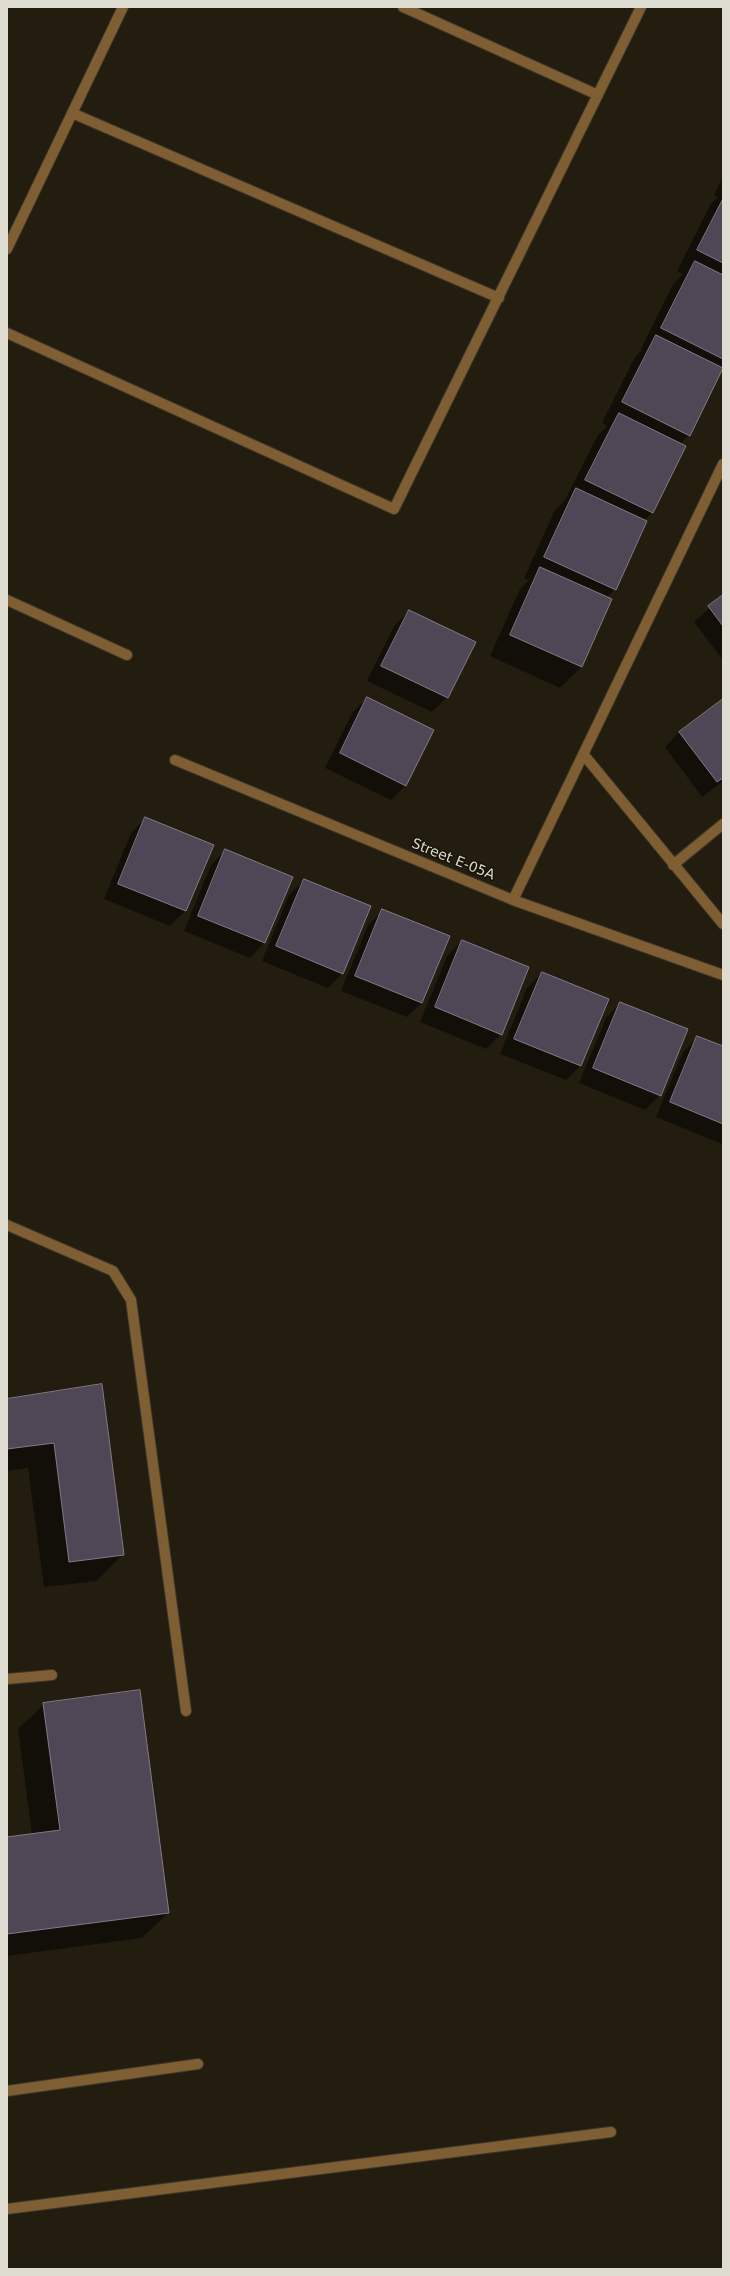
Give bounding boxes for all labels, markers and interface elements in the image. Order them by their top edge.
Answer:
street label: Street E-05A [409,836,497,884]

